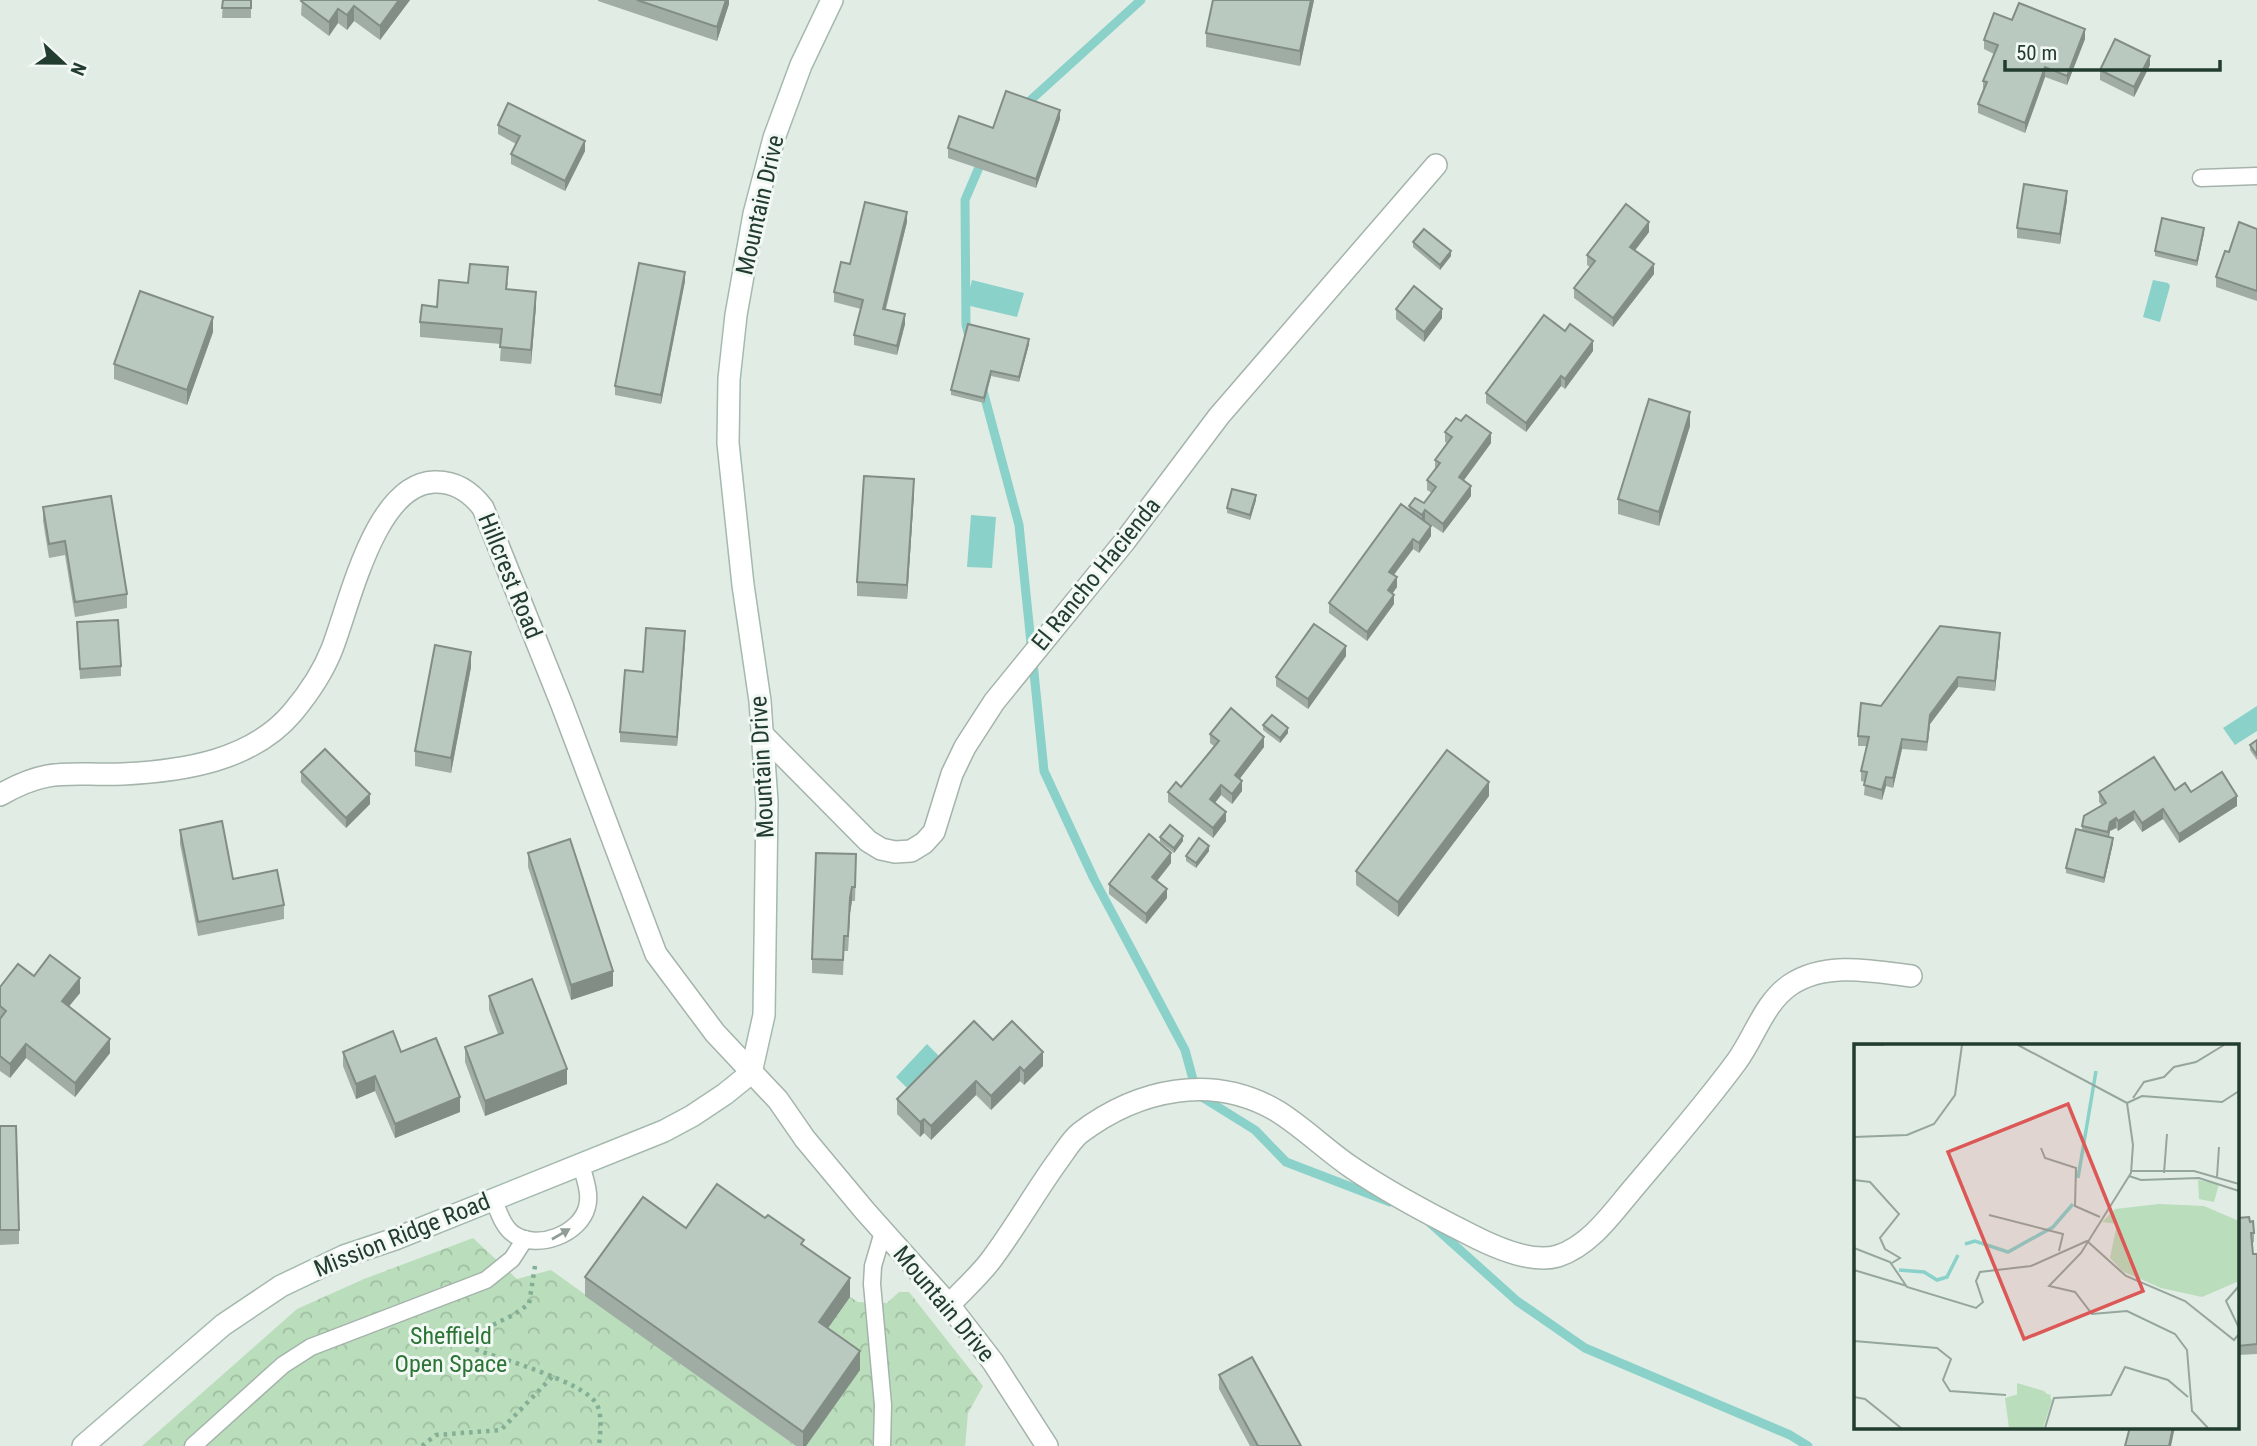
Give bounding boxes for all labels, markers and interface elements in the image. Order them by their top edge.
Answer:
north arrow [28,28,98,98]
scale bar [2005,28,2220,72]
text: 50 m [2016,41,2057,65]
text: N [65,59,91,79]
street label: Mountain Drive [730,132,790,278]
street label: El Rancho Hacienda [1026,492,1166,656]
street label: Hillcrest Road [472,509,548,643]
street label: Mountain Drive [744,695,780,839]
inset map [1854,1044,2240,1428]
street label: Mission Ridge Road [310,1187,494,1283]
one-way arrow [551,1228,570,1240]
street label: Mountain Drive [887,1240,1001,1368]
park label: Sheffield Open Space [395,1322,507,1378]

